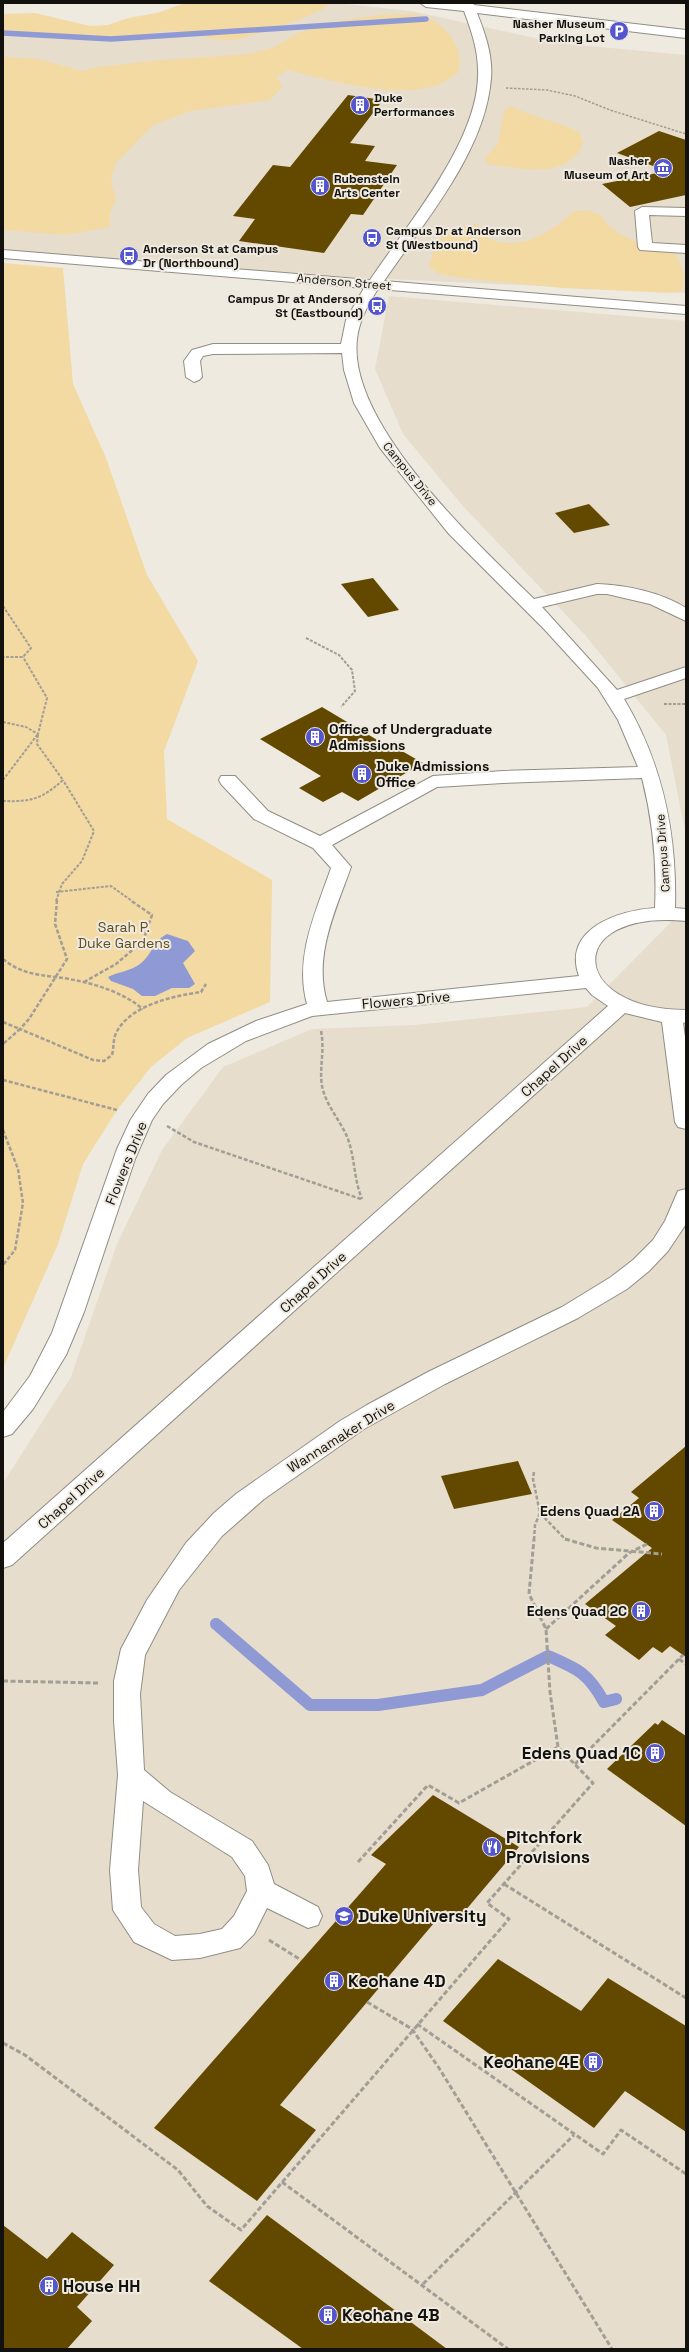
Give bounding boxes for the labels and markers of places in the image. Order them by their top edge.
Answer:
place label: Nasher Museum Parking Lot [513,16,605,46]
parking icon: Nasher Museum Parking Lot [608,20,630,42]
place label: Duke Performances [374,90,455,120]
building icon: Duke Performances [349,94,371,116]
place label: Nasher Museum of Art [564,153,649,183]
museum icon: Nasher Museum of Art [652,157,674,179]
place label: Rubenstein Arts Center [334,171,400,201]
building icon: Rubenstein Arts Center [309,175,331,197]
place label: Campus Dr at Anderson St (Westbound) [386,223,521,253]
bus stop icon: Campus Dr at Anderson St (Westbound) [361,227,383,249]
place label: Anderson St at Campus Dr (Northbound) [143,241,278,271]
bus stop icon: Anderson St at Campus Dr (Northbound) [118,245,140,267]
place label: Campus Dr at Anderson St (Eastbound) [228,291,363,321]
bus stop icon: Campus Dr at Anderson St (Eastbound) [366,295,388,317]
place label: Office of Undergraduate Admissions [329,720,492,754]
building icon: Office of Undergraduate Admissions [304,726,326,748]
place label: Duke Admissions Office [376,757,489,791]
building icon: Duke Admissions Office [351,763,373,785]
building icon: Edens Quad 2A [643,1500,665,1522]
place label: Edens Quad 2A [540,1502,640,1520]
building icon: Edens Quad 2C [630,1600,652,1622]
place label: Edens Quad 2C [527,1602,627,1620]
place label: Edens Quad 1C [522,1742,641,1764]
building icon: Edens Quad 1C [644,1742,666,1764]
place label: Pitchfork Provisions [506,1826,590,1868]
restaurant icon: Pitchfork Provisions [481,1836,503,1858]
school or university icon: Duke University [333,1905,355,1927]
place label: Duke University [358,1905,487,1927]
building icon: Keohane 4D [323,1970,345,1992]
place label: Keohane 4D [348,1970,446,1992]
place label: Keohane 4E [483,2051,579,2073]
building icon: Keohane 4E [582,2051,604,2073]
building icon: House HH [38,2275,60,2297]
place label: House HH [63,2275,140,2297]
building icon: Keohane 4B [317,2304,339,2326]
place label: Keohane 4B [342,2304,440,2326]

